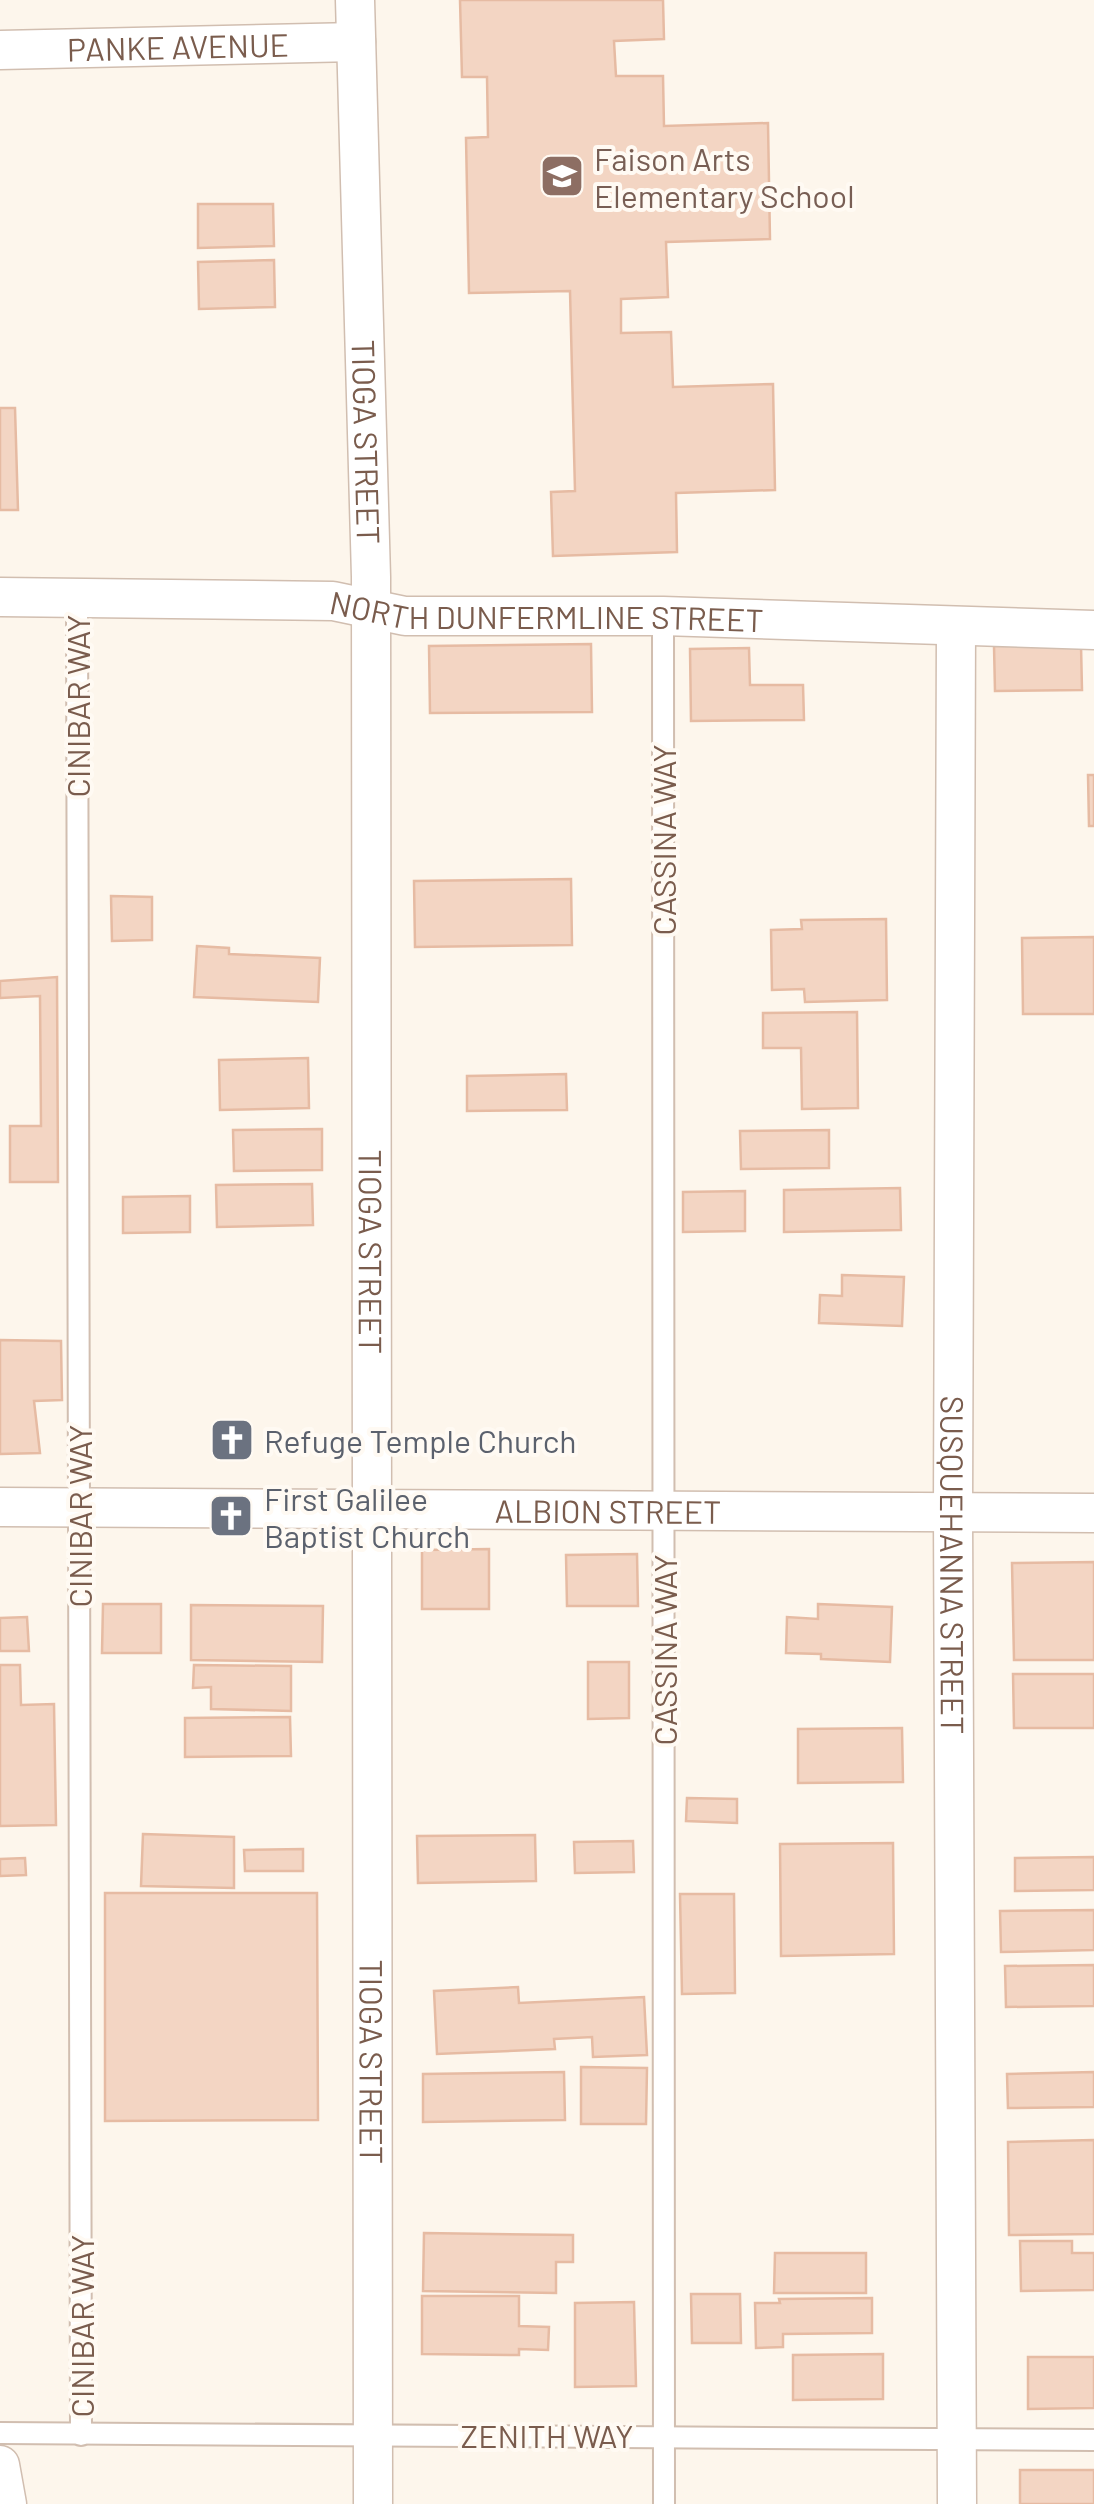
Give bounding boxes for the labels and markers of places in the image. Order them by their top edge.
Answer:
place label: Faison Arts Elementary School [594,139,855,214]
school or university icon: Faison Arts Elementary School [539,153,585,199]
church icon: Refuge Temple Church [209,1417,255,1463]
place label: Refuge Temple Church [264,1421,577,1459]
place label: First Galilee Baptist Church [264,1479,470,1554]
church icon: First Galilee Baptist Church [208,1493,254,1539]

